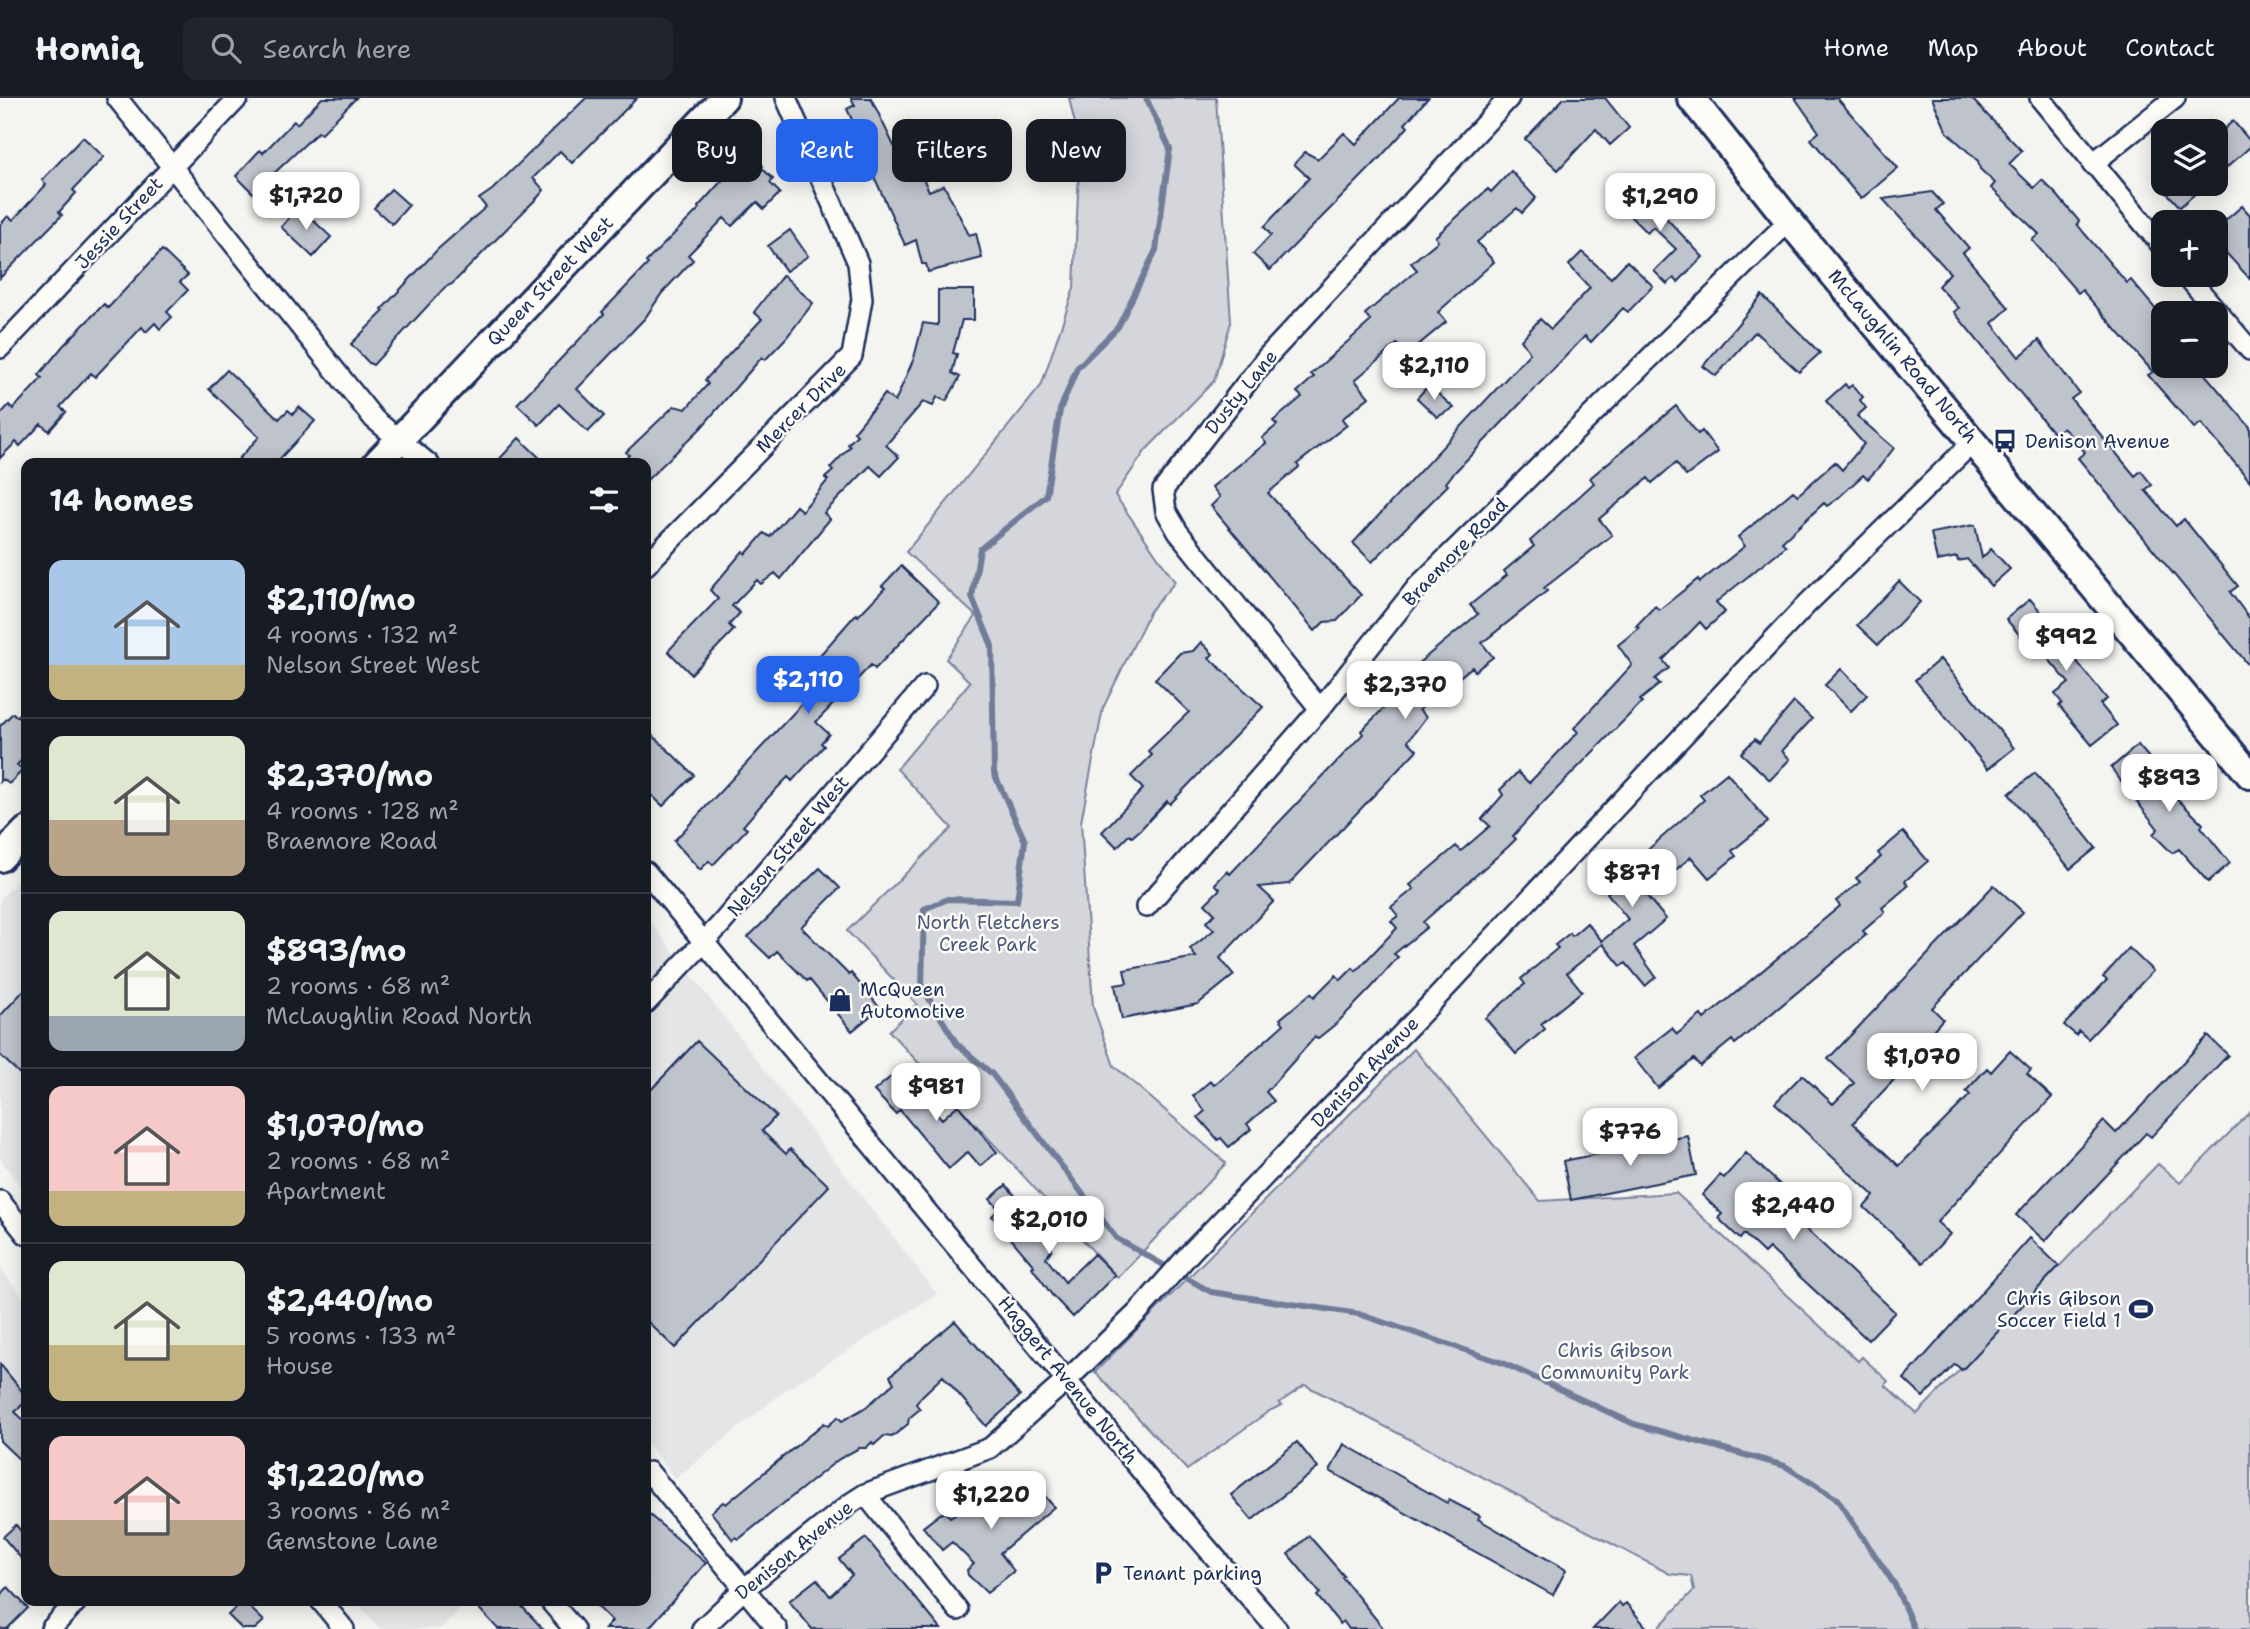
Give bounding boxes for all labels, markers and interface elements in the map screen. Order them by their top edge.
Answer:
search box [183,17,673,80]
text: Homiq [35,26,141,71]
icon: search [207,29,245,67]
text: Search here [263,31,411,66]
text: Home [1823,32,1889,64]
text: Map [1927,32,1979,64]
text: About [2017,32,2087,64]
text: Contact [2125,32,2215,64]
chip: Buy [672,119,762,182]
chip: Rent [776,119,878,182]
chip: Filters [892,119,1012,182]
chip: New [1026,119,1126,182]
map controls [2151,119,2228,378]
button: layers [2151,119,2228,196]
street label: Jessie Street [70,171,168,275]
pin: $1,720 [249,172,363,232]
pin: $1,290 [1603,174,1717,233]
text: $1,720 [269,180,343,210]
text: $1,290 [1621,181,1699,211]
button: + [2151,210,2228,287]
street label: Queen Street West [481,211,619,351]
street label: McLaughlin Road North [1823,264,1983,448]
button: − [2151,301,2228,378]
pin: $2,110 [1377,342,1491,402]
street label: Dusty Lane [1199,344,1283,440]
text: $2,110 [1398,350,1470,380]
street label: Mercer Drive [750,357,852,459]
bus stop icon: Denison Avenue [1991,427,2019,455]
place label: Denison Avenue [2025,429,2170,454]
text: 14 homes [49,480,194,521]
icon: filters [585,481,623,519]
street label: Braemore Road [1397,492,1513,612]
text: $2,110/mo [266,579,416,620]
icon: home [105,588,189,672]
pin: $992 [2025,614,2107,673]
text: 4 rooms · 132 m² [266,620,458,650]
text: $992 [2035,621,2097,651]
text: Nelson Street West [266,650,480,680]
pin: $2,110 [751,656,865,716]
pin: $2,370 [1348,662,1462,721]
text: $2,110 [772,664,844,694]
text: $2,370 [1363,669,1447,699]
pin: $893 [2128,754,2210,814]
text: $2,370/mo [266,755,433,796]
text: $893 [2137,762,2201,792]
icon: home [105,764,189,848]
street label: Nelson Street West [722,770,854,922]
text: 4 rooms · 128 m² [266,796,459,826]
text: Braemore Road [266,826,437,856]
pin: $871 [1591,850,1673,909]
text: $871 [1603,857,1661,887]
park label: North Fletchers Creek Park [916,910,1060,957]
text: $893/mo [266,930,407,971]
icon: home [105,939,189,1023]
text: 2 rooms · 68 m² [266,971,450,1001]
place label: McQueen Automotive [860,977,965,1024]
shop icon: McQueen Automotive [826,986,854,1014]
text: McLaughlin Road North [266,1001,532,1031]
street label: Denison Avenue [1306,1011,1424,1133]
pin: $1,070 [1865,1034,1979,1093]
text: $1,070 [1883,1041,1961,1071]
pin: $981 [895,1063,977,1123]
text: $981 [907,1071,965,1101]
text: $1,070/mo [266,1105,424,1146]
pin: $776 [1589,1108,1671,1168]
icon: home [105,1114,189,1198]
text: $776 [1599,1116,1661,1146]
text: 2 rooms · 68 m² [266,1146,450,1176]
text: Apartment [266,1176,386,1206]
pin: $2,440 [1736,1182,1850,1242]
text: $2,440 [1751,1190,1835,1220]
pin: $2,010 [992,1196,1106,1256]
text: $2,010 [1010,1204,1088,1234]
text: $2,440/mo [266,1280,433,1321]
place label: Chris Gibson Soccer Field 1 [1997,1286,2121,1333]
icon: home [105,1289,189,1373]
street label: Haggert Avenue North [992,1291,1144,1469]
sports icon: Chris Gibson Soccer Field 1 [2127,1295,2155,1323]
text: 5 rooms · 133 m² [266,1321,456,1351]
park label: Chris Gibson Community Park [1541,1338,1690,1385]
text: House [266,1351,334,1381]
text: $1,220/mo [266,1455,425,1496]
icon: home [105,1464,189,1548]
pin: $1,220 [934,1472,1048,1531]
text: $1,220 [952,1479,1030,1509]
street label: Denison Avenue [730,1495,858,1605]
text: 3 rooms · 86 m² [266,1496,451,1526]
text: Gemstone Lane [266,1526,438,1556]
parking icon: Tenant parking [1089,1559,1117,1587]
place label: Tenant parking [1123,1561,1262,1586]

